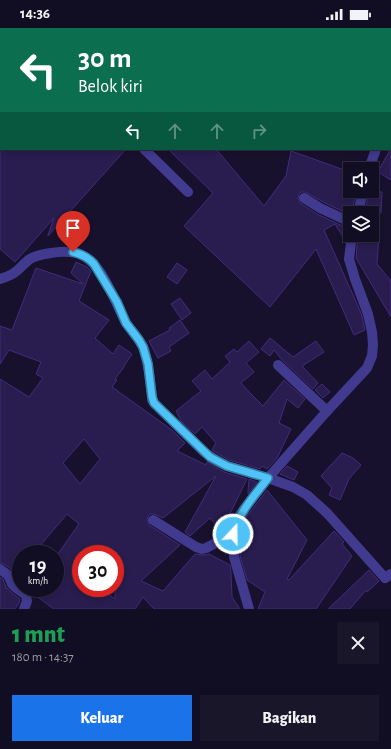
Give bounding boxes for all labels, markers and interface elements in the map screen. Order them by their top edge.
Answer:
text: 14:36 [20,6,50,21]
icon: left [12,44,64,96]
text: 30 m [78,45,131,73]
text: Belok kiri [78,78,143,96]
icon: left [122,120,144,142]
icon: ahead [164,120,186,142]
icon: ahead [206,120,228,142]
icon: right [248,120,270,142]
map controls [343,162,379,242]
button: sound [343,162,379,198]
button: layers [343,206,379,242]
pin [56,211,90,252]
icon: arrive [62,217,84,239]
position arrow [212,513,254,555]
speed limit sign: 30 [72,545,124,597]
text: 19 [30,556,46,576]
text: km/h [28,576,48,586]
button: close [337,622,379,664]
text: 1 mnt [12,623,65,647]
text: 180 m · 14:37 [12,651,74,664]
button: Keluar [12,695,192,741]
button: Bagikan [200,695,379,741]

